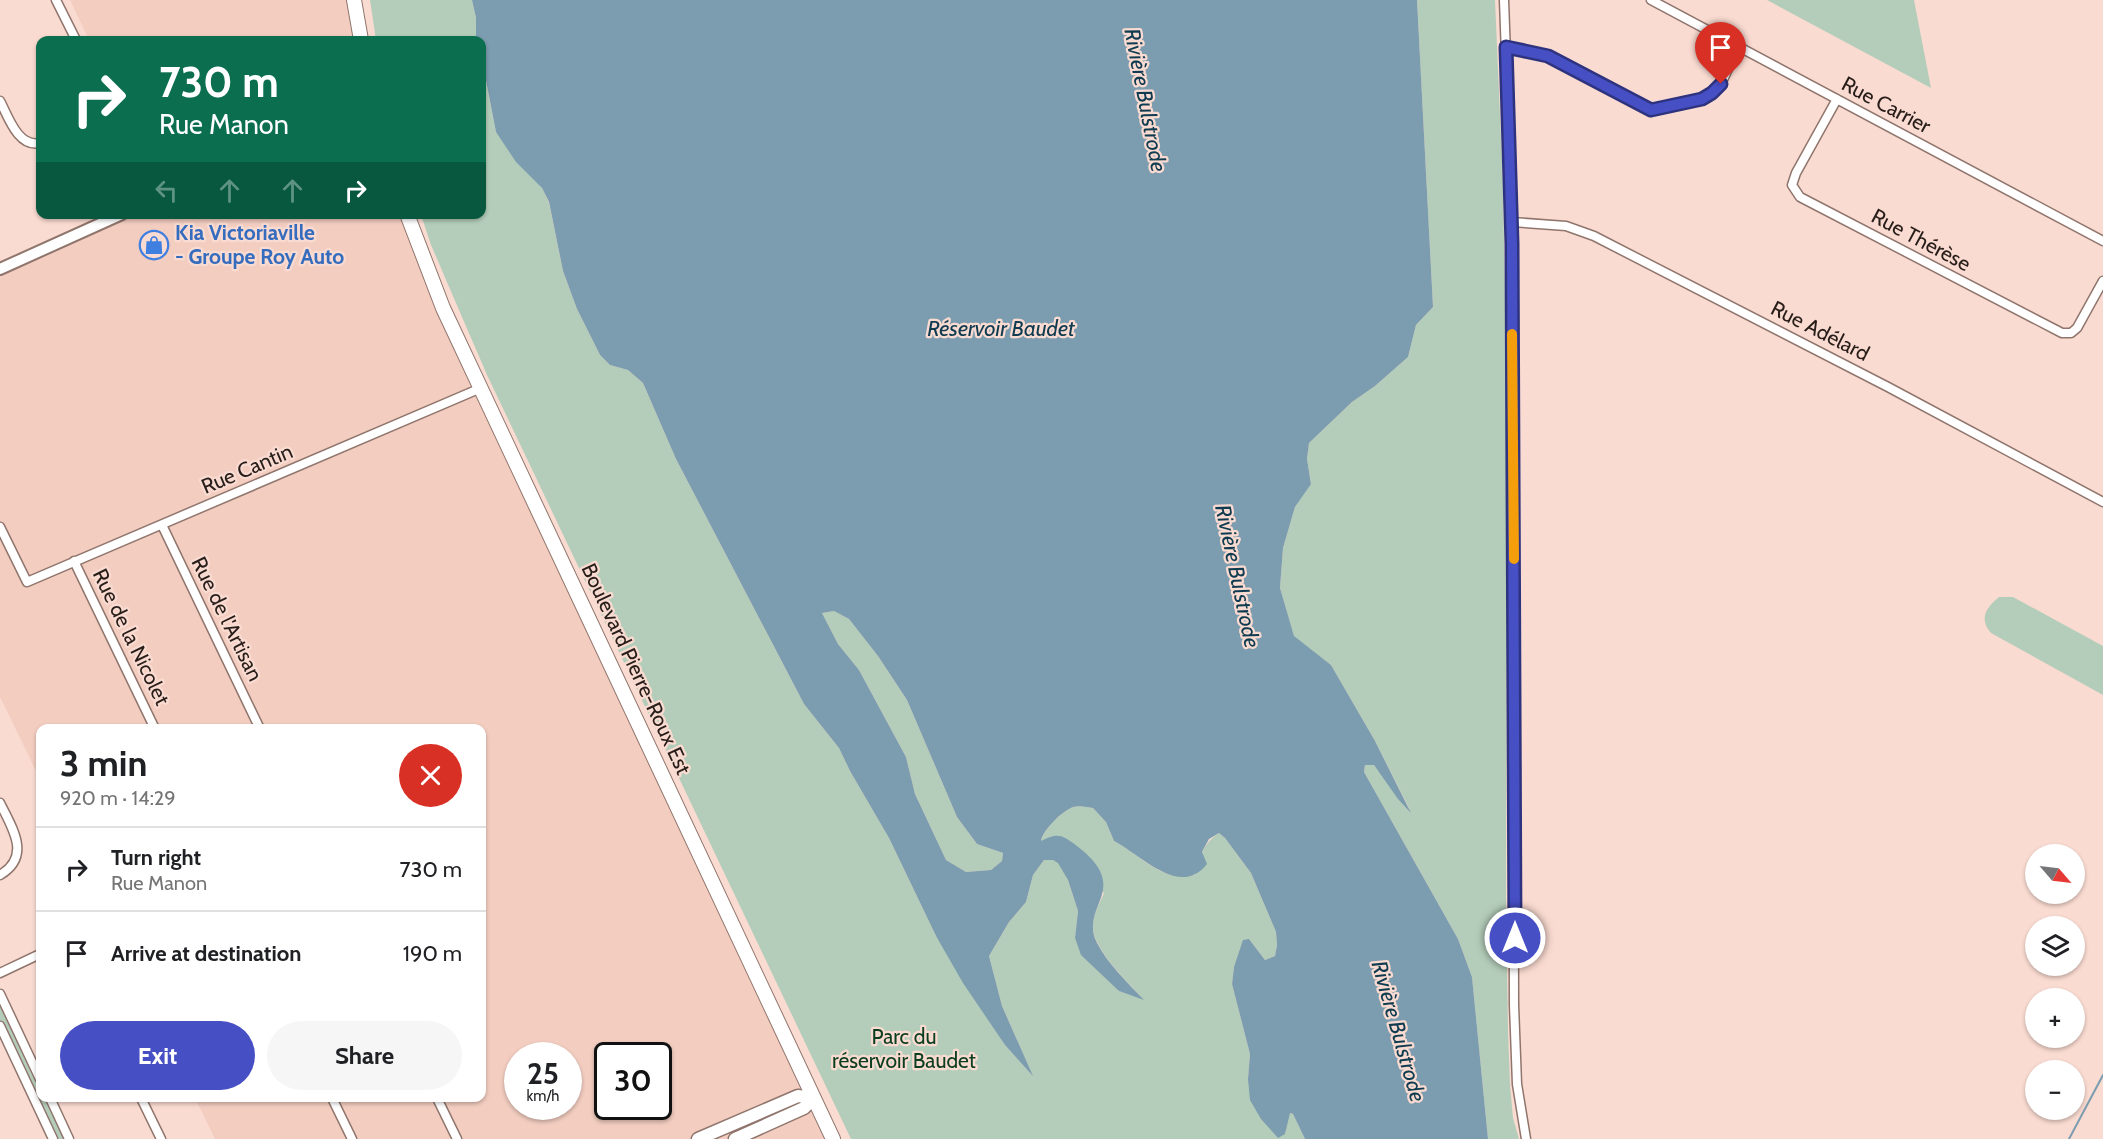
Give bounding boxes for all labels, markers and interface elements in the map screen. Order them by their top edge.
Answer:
pin [1695,22,1746,84]
water label: Rivière Bulstrode [1118,26,1173,174]
icon: arrive [1704,31,1737,64]
text: 730 m [159,56,279,108]
icon: right [60,60,138,138]
street label: Rue Carrier [1838,71,1935,139]
text: Rue Manon [159,108,289,141]
icon: left [150,174,183,207]
icon: ahead [213,174,246,207]
icon: ahead [276,174,309,207]
icon: right [339,174,372,207]
street label: Rue Thérèse [1867,203,1975,276]
place label: Kia Victoriaville - Groupe Roy Auto [175,220,344,269]
shop icon: Kia Victoriaville - Groupe Roy Auto [138,229,170,261]
street label: Rue Adélard [1767,295,1874,366]
water label: Réservoir Baudet [927,315,1076,342]
street label: Rue Cantin [197,438,296,499]
water label: Rivière Bulstrode [1209,502,1266,650]
street label: Rue de l'Artisan [187,553,268,685]
street label: Boulevard Pierre-Roux Est [576,559,696,778]
street label: Rue de la Nicolet [88,565,175,709]
text: 3 min [60,741,147,785]
button: close [399,744,462,807]
text: 920 m · 14:29 [60,786,176,810]
text: Turn right [111,844,201,871]
north arrow [2025,844,2085,904]
map controls [2025,844,2085,1120]
icon: right [60,853,93,886]
text: 730 m [399,856,462,883]
text: Rue Manon [111,871,207,895]
position arrow [1483,906,1547,970]
button: layers [2025,916,2085,976]
icon: arrive [60,937,93,970]
text: Arrive at destination [111,940,301,967]
text: 190 m [403,940,462,967]
water label: Rivière Bulstrode [1365,957,1432,1105]
button: + [2025,988,2085,1048]
button: Exit [60,1021,255,1090]
button: Share [267,1021,462,1090]
park label: Parc du réservoir Baudet [832,1024,976,1073]
speed limit sign: 30 [594,1042,672,1120]
text: 25 [527,1055,559,1092]
button: − [2025,1060,2085,1120]
text: km/h [527,1087,559,1105]

